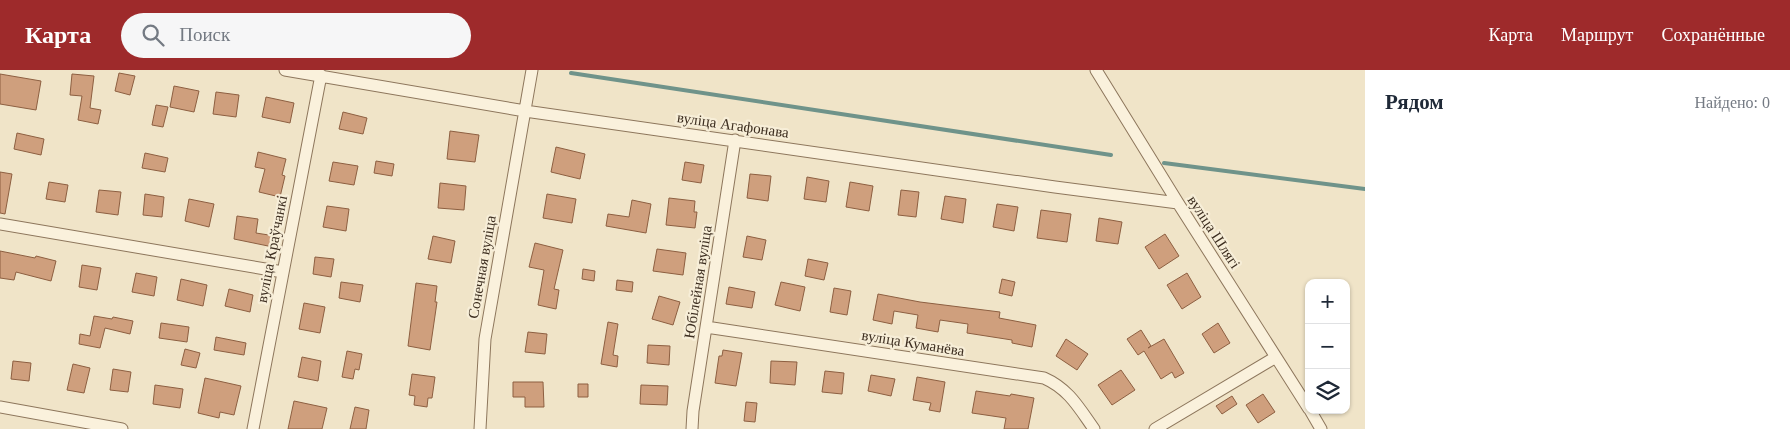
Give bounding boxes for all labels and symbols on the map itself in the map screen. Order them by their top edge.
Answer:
street label: вуліца Агафонава [676,109,790,141]
street label: вуліца Шлягі [1185,193,1243,271]
street label: вуліца Краўчанкі [254,194,290,304]
street label: Сонечная вуліца [465,214,499,320]
street label: Юбілейная вуліца [681,224,715,340]
street label: вуліца Куманёва [860,327,966,359]

